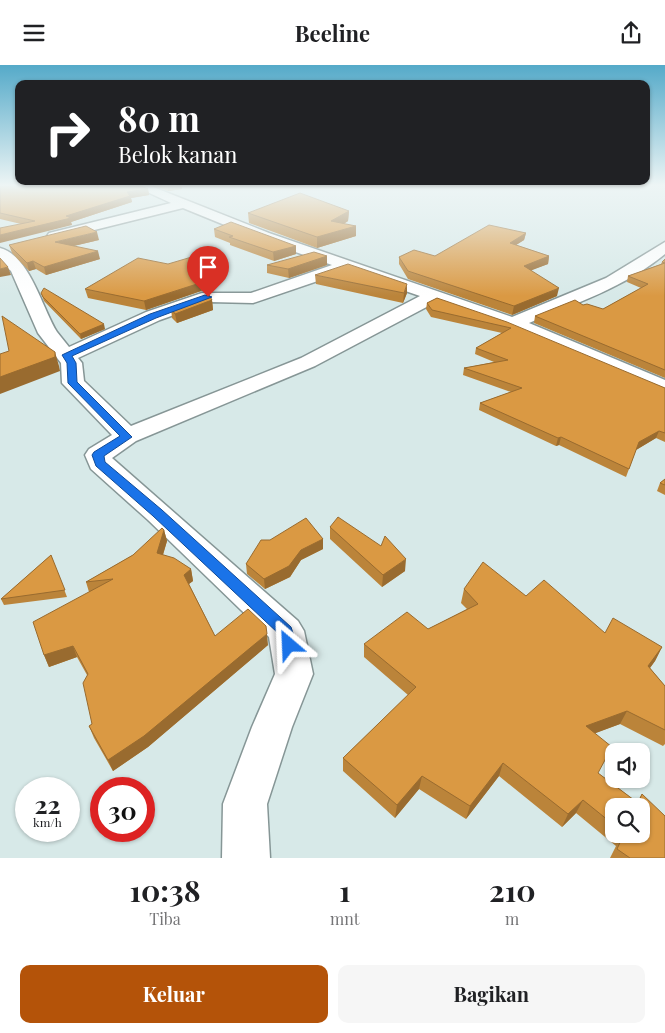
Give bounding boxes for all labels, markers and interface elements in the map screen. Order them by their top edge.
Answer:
text: Beeline [295,18,370,48]
icon: menu [20,19,48,47]
icon: share [617,19,645,47]
text: 80 m [118,94,200,141]
icon: right [35,100,100,165]
text: Belok kanan [118,139,237,169]
pin [187,246,229,297]
icon: arrive [194,253,222,281]
position arrow [262,618,314,670]
map controls [605,743,650,843]
button: sound [605,743,650,788]
speed limit sign: 30 [90,777,155,842]
text: 22 [34,787,61,820]
button: search [605,798,650,843]
text: km/h [33,814,62,830]
text: 10:38 [130,870,201,910]
text: 1 [339,870,350,910]
text: 210 [489,870,535,910]
text: Tiba [149,908,181,929]
text: mnt [330,908,359,929]
text: m [505,908,519,929]
button: Keluar [20,965,328,1023]
button: Bagikan [338,965,645,1023]

